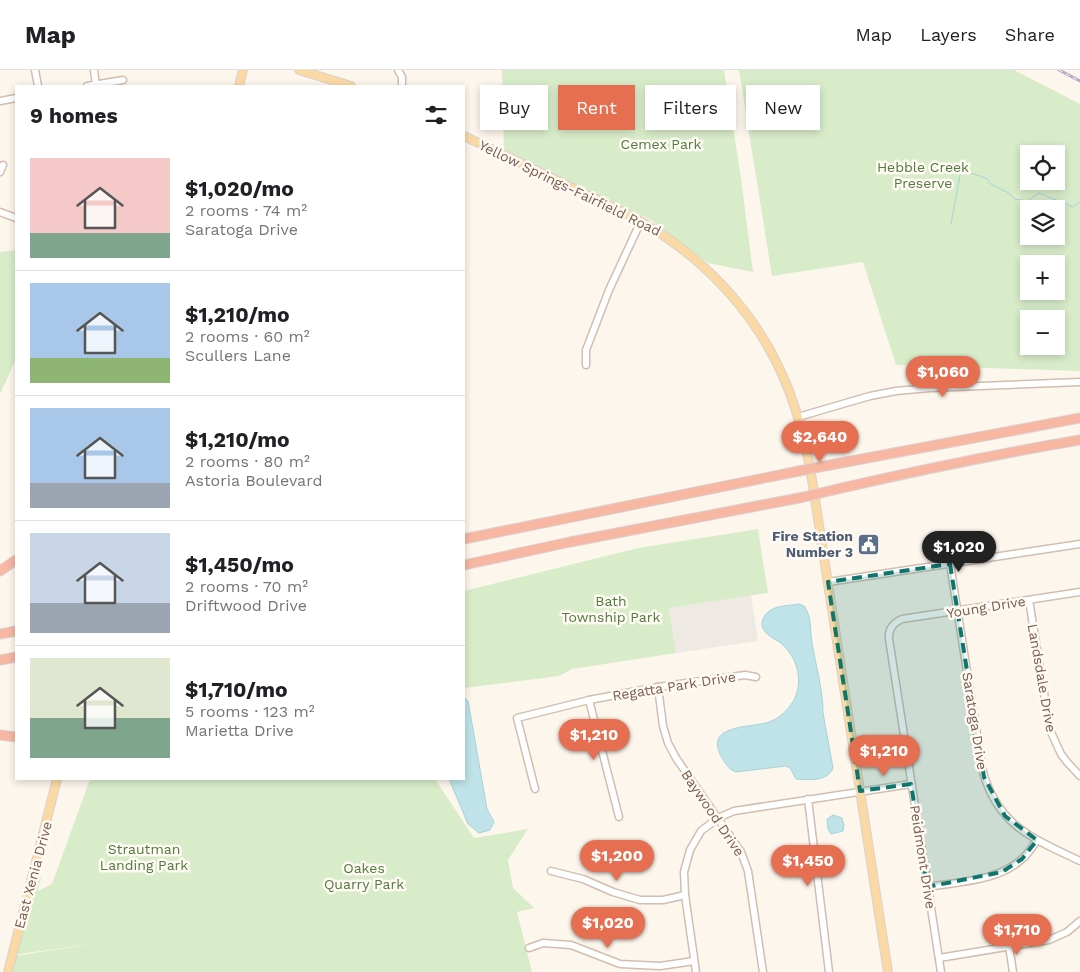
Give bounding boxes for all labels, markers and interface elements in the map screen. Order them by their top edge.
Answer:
text: Map [25,21,76,49]
text: Map [855,24,892,45]
text: Layers [920,24,977,45]
text: Share [1005,24,1055,45]
chip: Buy [480,85,548,130]
chip: Rent [558,85,635,130]
chip: Filters [645,85,736,130]
chip: New [746,85,820,130]
icon: filters [422,101,450,129]
text: 9 homes [30,103,118,128]
park label: Cemex Park [621,136,702,152]
street label: Yellow Springs-Fairfield Road [477,137,663,239]
map controls [1020,145,1065,355]
button: locate [1020,145,1065,190]
park label: Hebble Creek Preserve [877,159,969,191]
text: $1,020/mo [185,176,294,201]
icon: home [70,178,130,238]
button: layers [1020,200,1065,245]
text: 2 rooms · 74 m² [185,201,307,220]
text: Saratoga Drive [185,220,298,239]
button: + [1020,255,1065,300]
text: $1,210/mo [185,302,290,327]
icon: home [70,303,130,363]
button: − [1020,310,1065,355]
text: 2 rooms · 60 m² [185,327,310,346]
text: Scullers Lane [185,346,291,365]
pin: $1,060 [902,356,984,398]
text: $1,060 [917,362,969,381]
pin: $2,640 [779,420,861,463]
text: $1,210/mo [185,427,290,452]
text: $2,640 [793,427,847,446]
icon: home [70,428,130,488]
text: 2 rooms · 80 m² [185,452,310,471]
text: Astoria Boulevard [185,471,322,490]
place label: Fire Station Number 3 [772,528,853,560]
pin: $1,020 [918,530,1000,573]
public building icon: Fire Station Number 3 [857,532,881,556]
text: $1,020 [933,537,985,556]
text: $1,450/mo [185,552,294,577]
icon: home [70,553,130,613]
text: 2 rooms · 70 m² [185,577,308,596]
park label: Bath Township Park [562,593,661,625]
street label: Young Drive [945,593,1027,621]
text: Driftwood Drive [185,596,307,615]
street label: Landsdale Drive [1025,623,1059,733]
street label: Regatta Park Drive [611,668,737,704]
street label: Saratoga Drive [959,671,991,771]
text: $1,710/mo [185,677,288,702]
icon: home [70,678,130,738]
text: 5 rooms · 123 m² [185,702,315,721]
pin: $1,210 [553,718,635,761]
text: Marietta Drive [185,721,294,740]
text: $1,210 [570,725,618,744]
pin: $1,210 [843,734,925,777]
text: $1,210 [860,741,908,760]
street label: Baywood Drive [678,767,748,859]
street label: Peidmont Drive [907,804,939,910]
street label: East Xenia Drive [11,820,55,930]
pin: $1,200 [576,840,658,882]
park label: Strautman Landing Park [100,841,188,873]
pin: $1,450 [767,844,849,887]
text: $1,200 [591,846,643,865]
text: $1,450 [782,851,834,870]
park label: Oakes Quarry Park [324,860,404,892]
pin: $1,020 [567,906,649,949]
text: $1,020 [582,913,634,932]
pin: $1,710 [976,914,1058,956]
text: $1,710 [994,920,1040,939]

